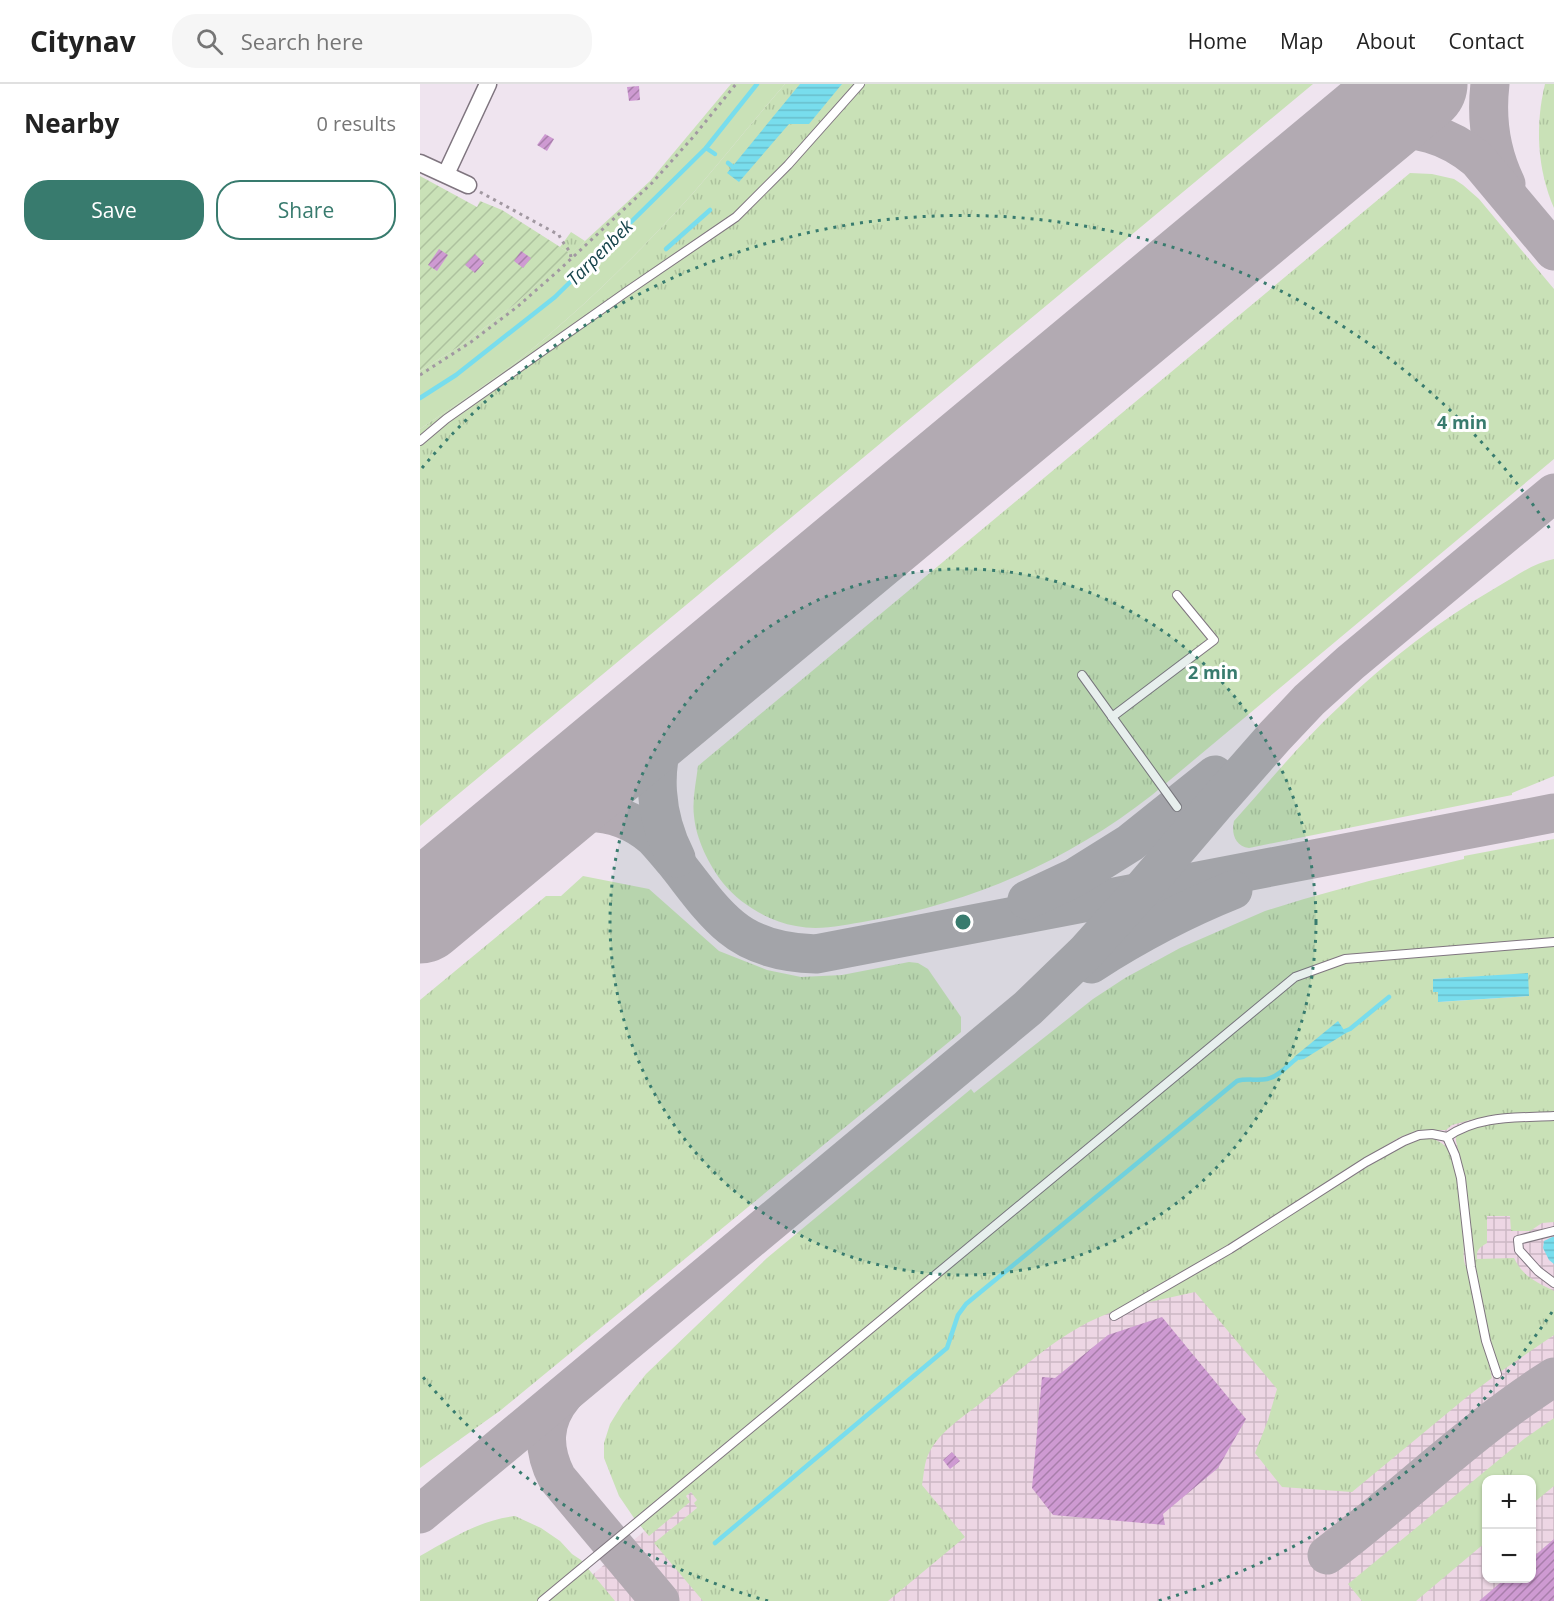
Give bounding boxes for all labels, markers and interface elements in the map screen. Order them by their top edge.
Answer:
search box [172,14,592,68]
text: Citynav [30,22,136,60]
icon: search [193,25,226,58]
text: Search here [241,26,363,56]
text: Home [1188,27,1247,55]
text: Map [1280,27,1323,55]
text: About [1356,27,1416,55]
text: Contact [1449,27,1524,55]
text: Nearby [24,105,119,141]
text: 0 results [316,110,396,137]
button: Save [24,180,204,240]
button: Share [216,180,396,240]
water label: Tarpenbek [561,213,638,291]
text: 4 min [1437,410,1487,434]
text: 2 min [1188,660,1238,684]
centre of rings [953,912,973,932]
map controls [1482,1475,1536,1583]
button: + [1482,1475,1536,1529]
button: − [1482,1529,1536,1583]

